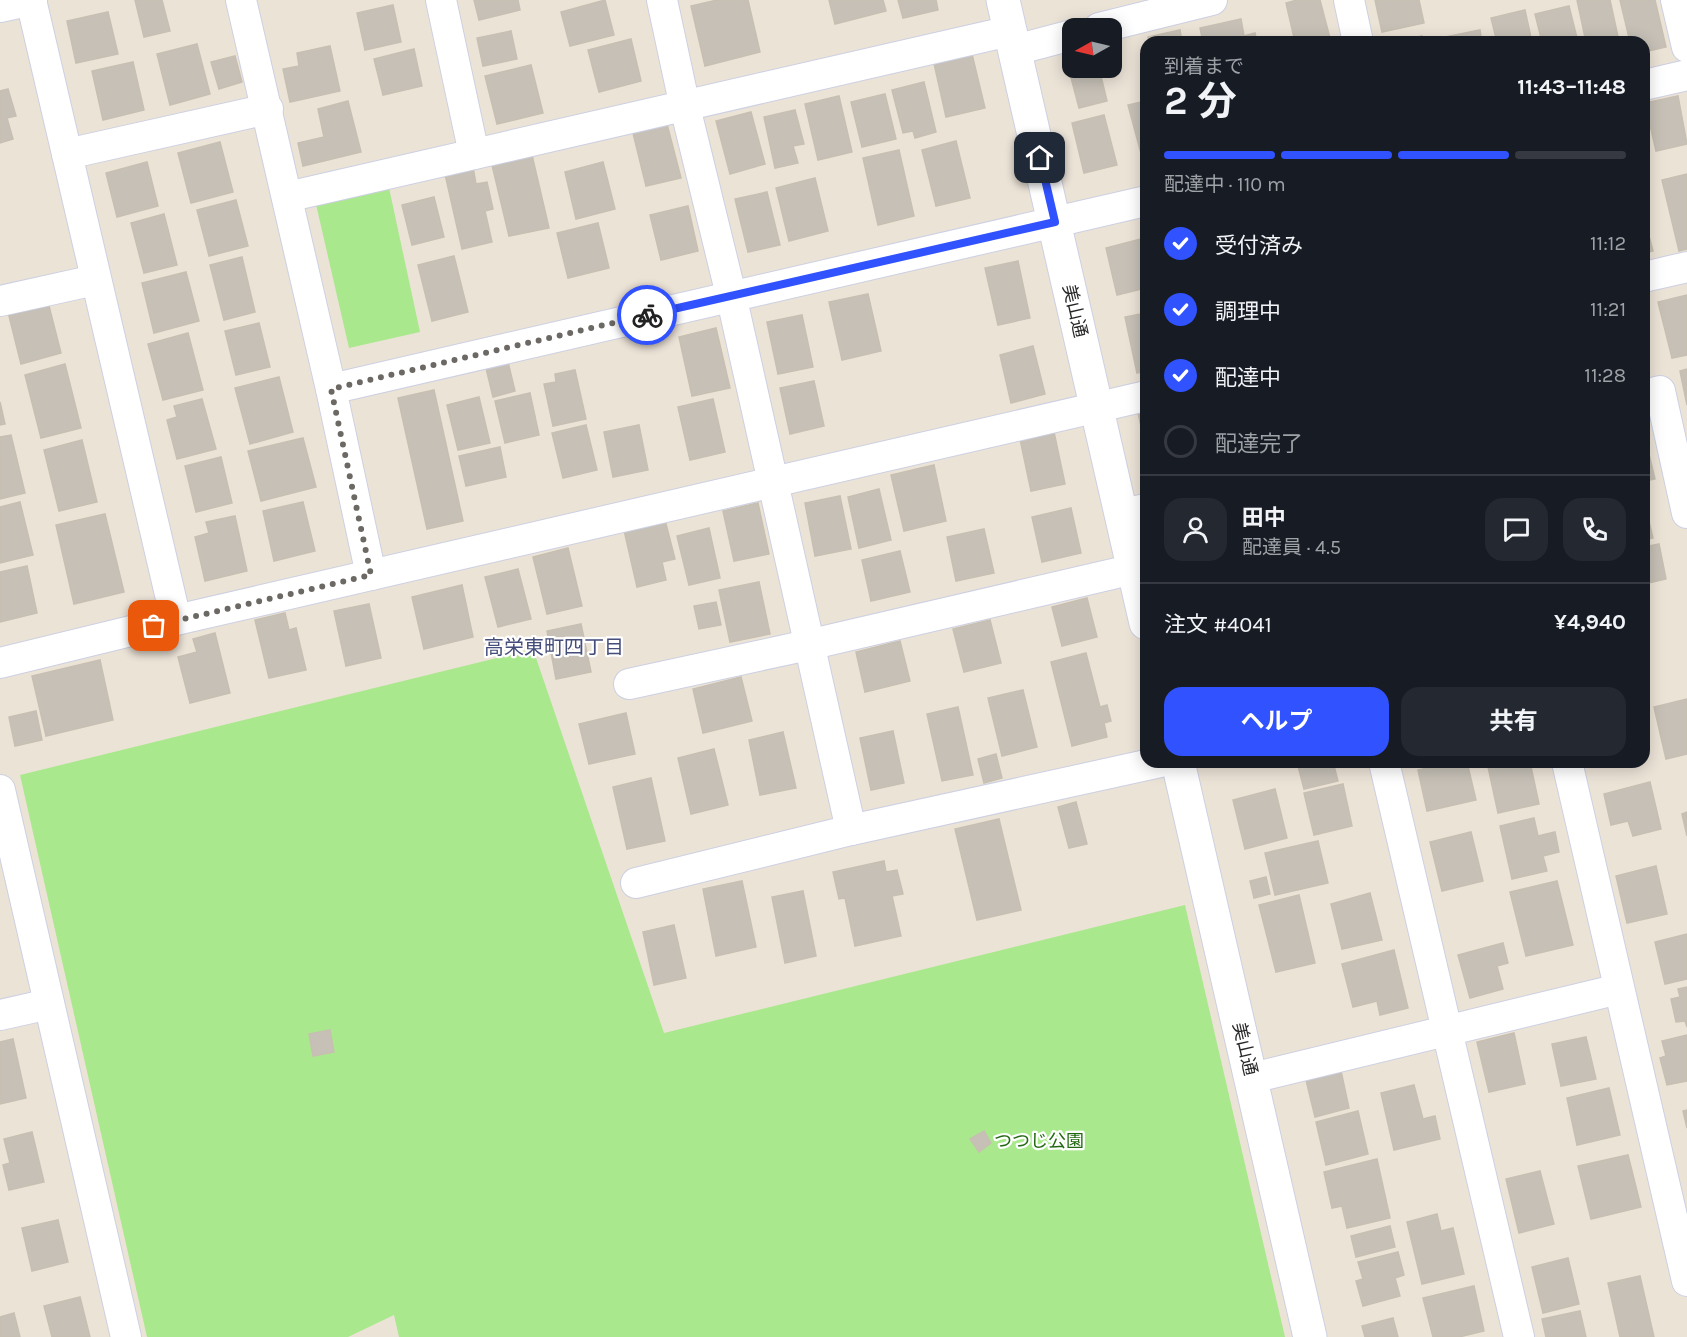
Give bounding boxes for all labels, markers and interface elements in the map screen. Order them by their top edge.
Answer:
north arrow [1062,18,1122,78]
map controls [1062,18,1122,78]
text: 到着まで [1164,55,1244,78]
text: 11:43–11:48 [1517,74,1626,100]
text: 2 分 [1164,78,1236,124]
pin [1014,132,1065,183]
icon: home [1023,141,1056,174]
text: 配達中 · 110 m [1164,173,1286,196]
icon: check [1164,227,1197,260]
text: 11:12 [1590,232,1626,255]
text: 受付済み [1215,233,1303,259]
street label: 美山通 [1058,282,1092,340]
courier [617,285,677,345]
icon: check [1164,293,1197,326]
text: 11:21 [1590,298,1626,321]
icon: bike [631,299,664,332]
text: 調理中 [1215,299,1281,325]
icon: check [1164,359,1197,392]
text: 11:28 [1584,364,1626,387]
text: 配達中 [1215,365,1281,391]
text: 配達完了 [1215,431,1303,457]
button: person [1164,498,1227,561]
button: chat [1485,498,1548,561]
button: phone [1563,498,1626,561]
text: 田中 [1242,505,1286,531]
text: 配達員 · 4.5 [1242,536,1341,559]
pin [128,600,179,651]
icon: bag [137,609,170,642]
text: ¥4,940 [1554,609,1626,635]
text: 注文 #4041 [1164,612,1272,638]
district label: 高栄東町四丁目 [484,636,624,659]
button: ヘルプ [1164,687,1389,756]
button: 共有 [1401,687,1626,756]
street label: 美山通 [1228,1020,1262,1078]
park label: つつじ公園 [994,1130,1084,1152]

